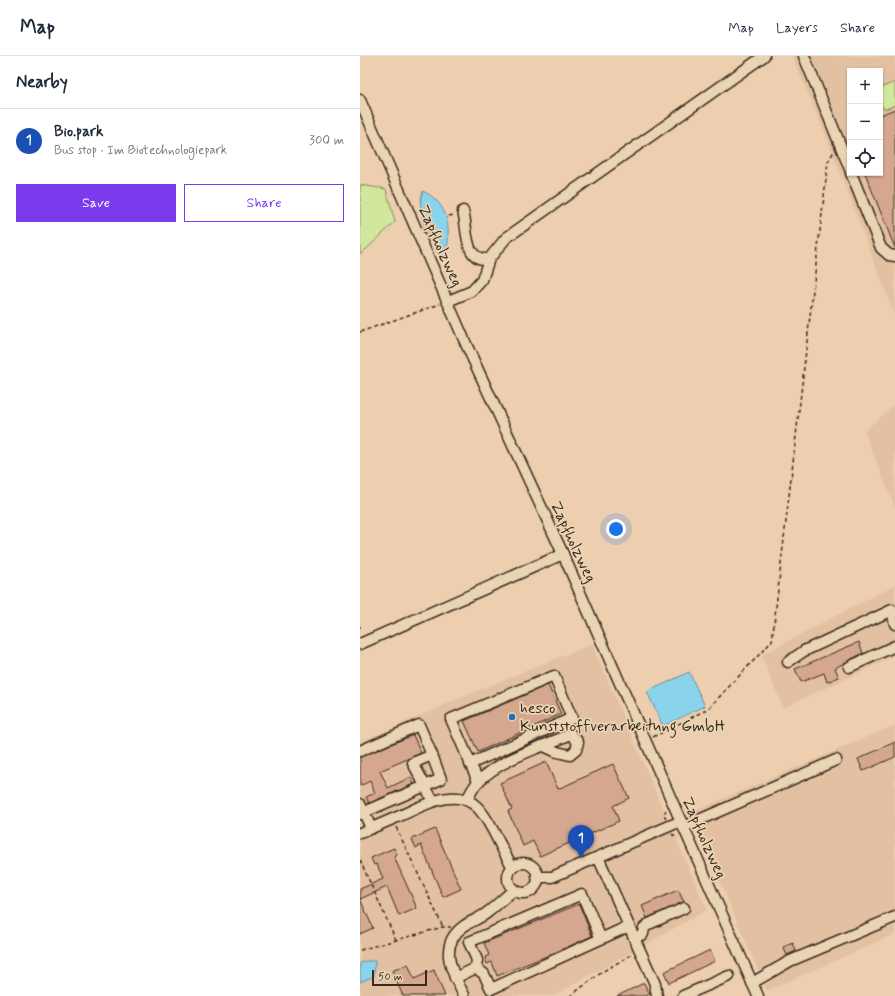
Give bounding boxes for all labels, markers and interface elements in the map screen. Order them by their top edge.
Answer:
text: Map [20,15,55,40]
text: Map [728,19,754,37]
text: Layers [776,19,818,37]
text: Share [840,19,875,37]
map controls [847,68,883,176]
button: + [847,68,883,104]
text: Nearby [16,71,68,93]
button: − [847,104,883,140]
text: Bio.park [54,122,104,142]
text: 1 [26,132,32,149]
text: 300 m [309,132,344,149]
button: locate [847,140,883,176]
text: Bus stop · Im Biotechnologiepark [54,142,227,159]
button: Save [16,184,176,222]
button: Share [184,184,344,222]
street label: Zapfholzweg [413,202,467,290]
street label: Zapfholzweg [545,498,601,586]
your location [606,519,626,539]
place label: hesco Kunststoffverarbeitung GmbH [520,698,726,738]
marker: hesco Kunststoffverarbeitung GmbH [507,712,517,722]
street label: Zapfholzweg [677,794,731,882]
pin: 1 [568,825,594,858]
scale bar [372,968,427,987]
text: 50 m [378,970,403,984]

